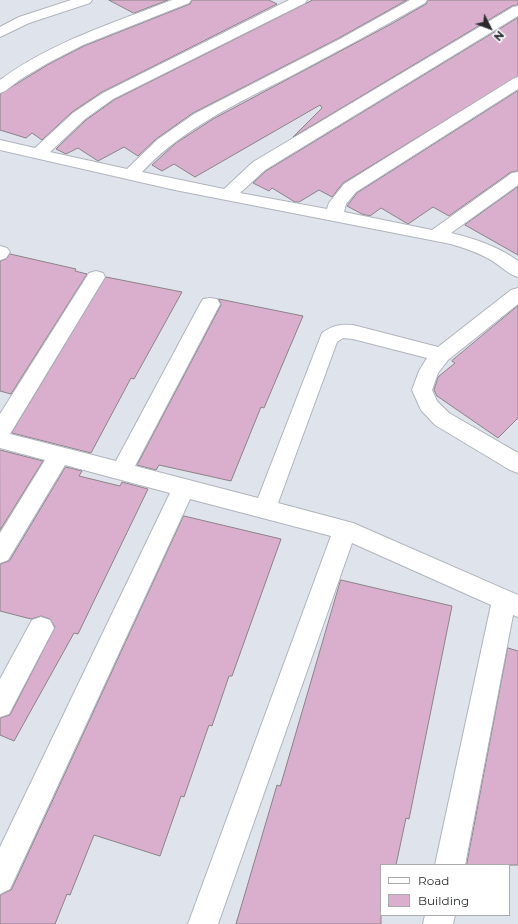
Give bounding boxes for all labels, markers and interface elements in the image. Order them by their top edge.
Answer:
north arrow [470,8,510,48]
text: N [491,28,507,44]
legend [380,864,510,916]
text: Road [418,873,449,888]
text: Building [418,893,469,908]

